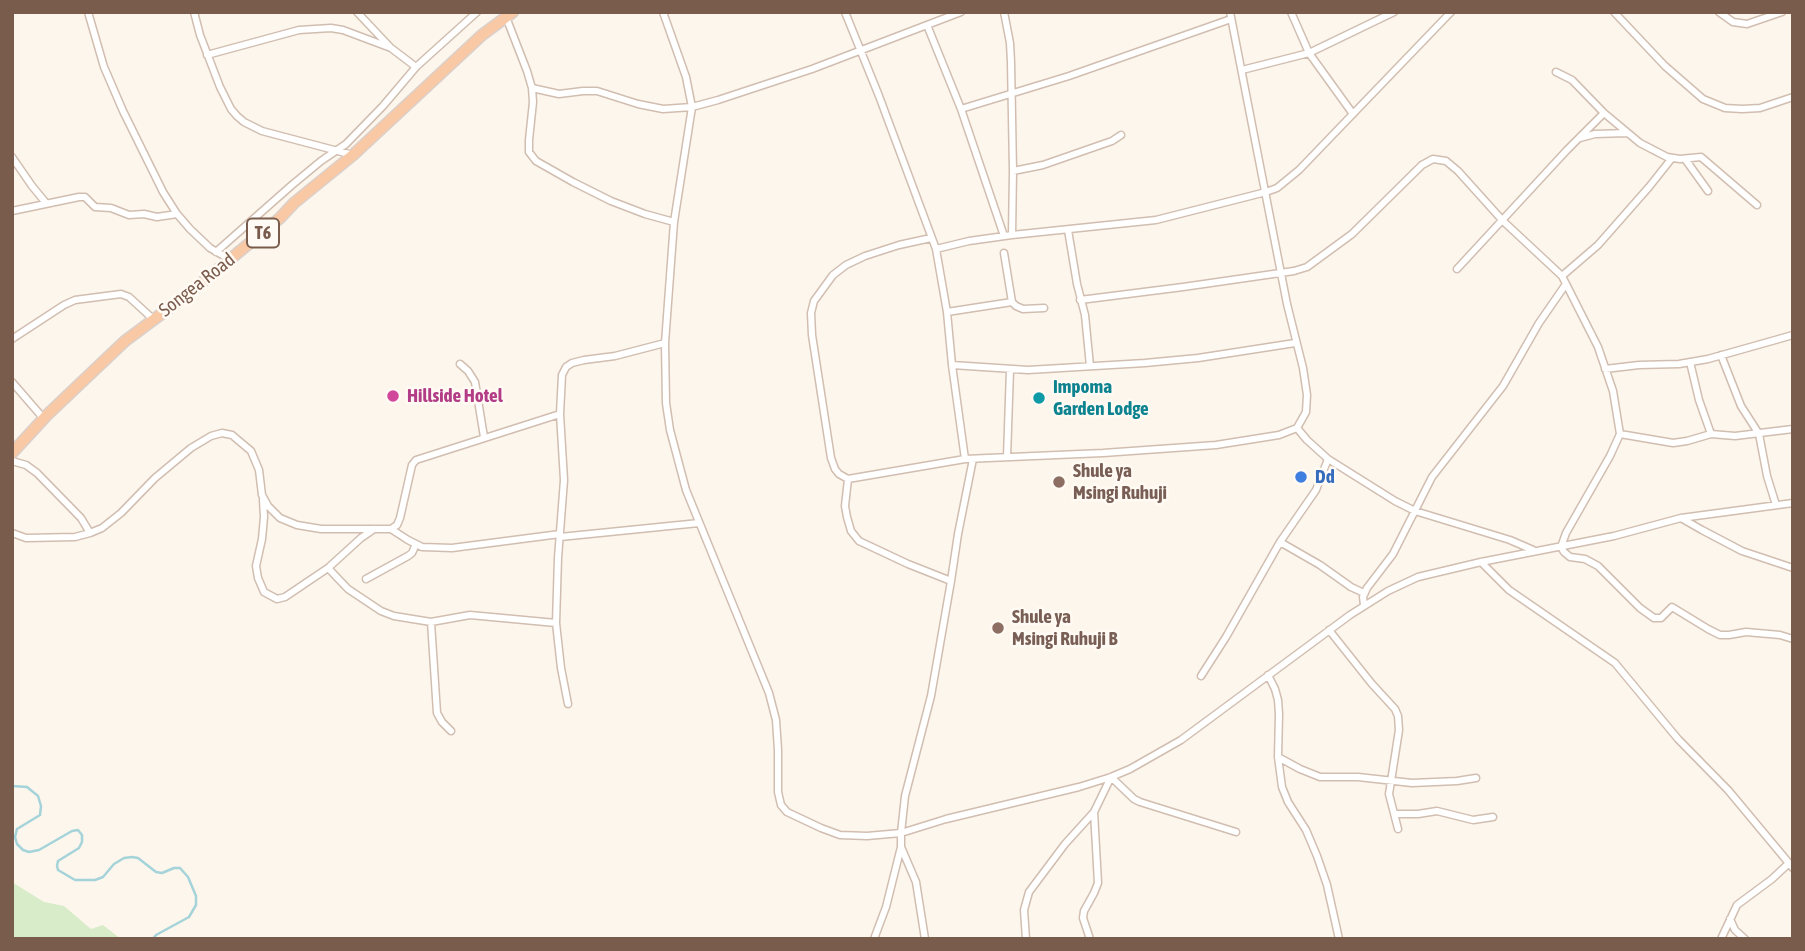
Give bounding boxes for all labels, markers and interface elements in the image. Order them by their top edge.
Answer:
road number: T6 [247,218,279,247]
street label: Songea Road [154,248,240,322]
place label: Impoma Garden Lodge [1053,376,1149,420]
place label: Hillside Hotel [407,385,503,407]
marker: Hillside Hotel [385,388,401,404]
marker: Impoma Garden Lodge [1031,390,1047,406]
place label: Shule ya Msingi Ruhuji [1073,460,1167,504]
place label: Dd [1315,466,1335,488]
marker: Dd [1293,469,1309,485]
marker: Shule ya Msingi Ruhuji [1051,474,1067,490]
place label: Shule ya Msingi Ruhuji B [1012,606,1118,650]
marker: Shule ya Msingi Ruhuji B [990,620,1006,636]

